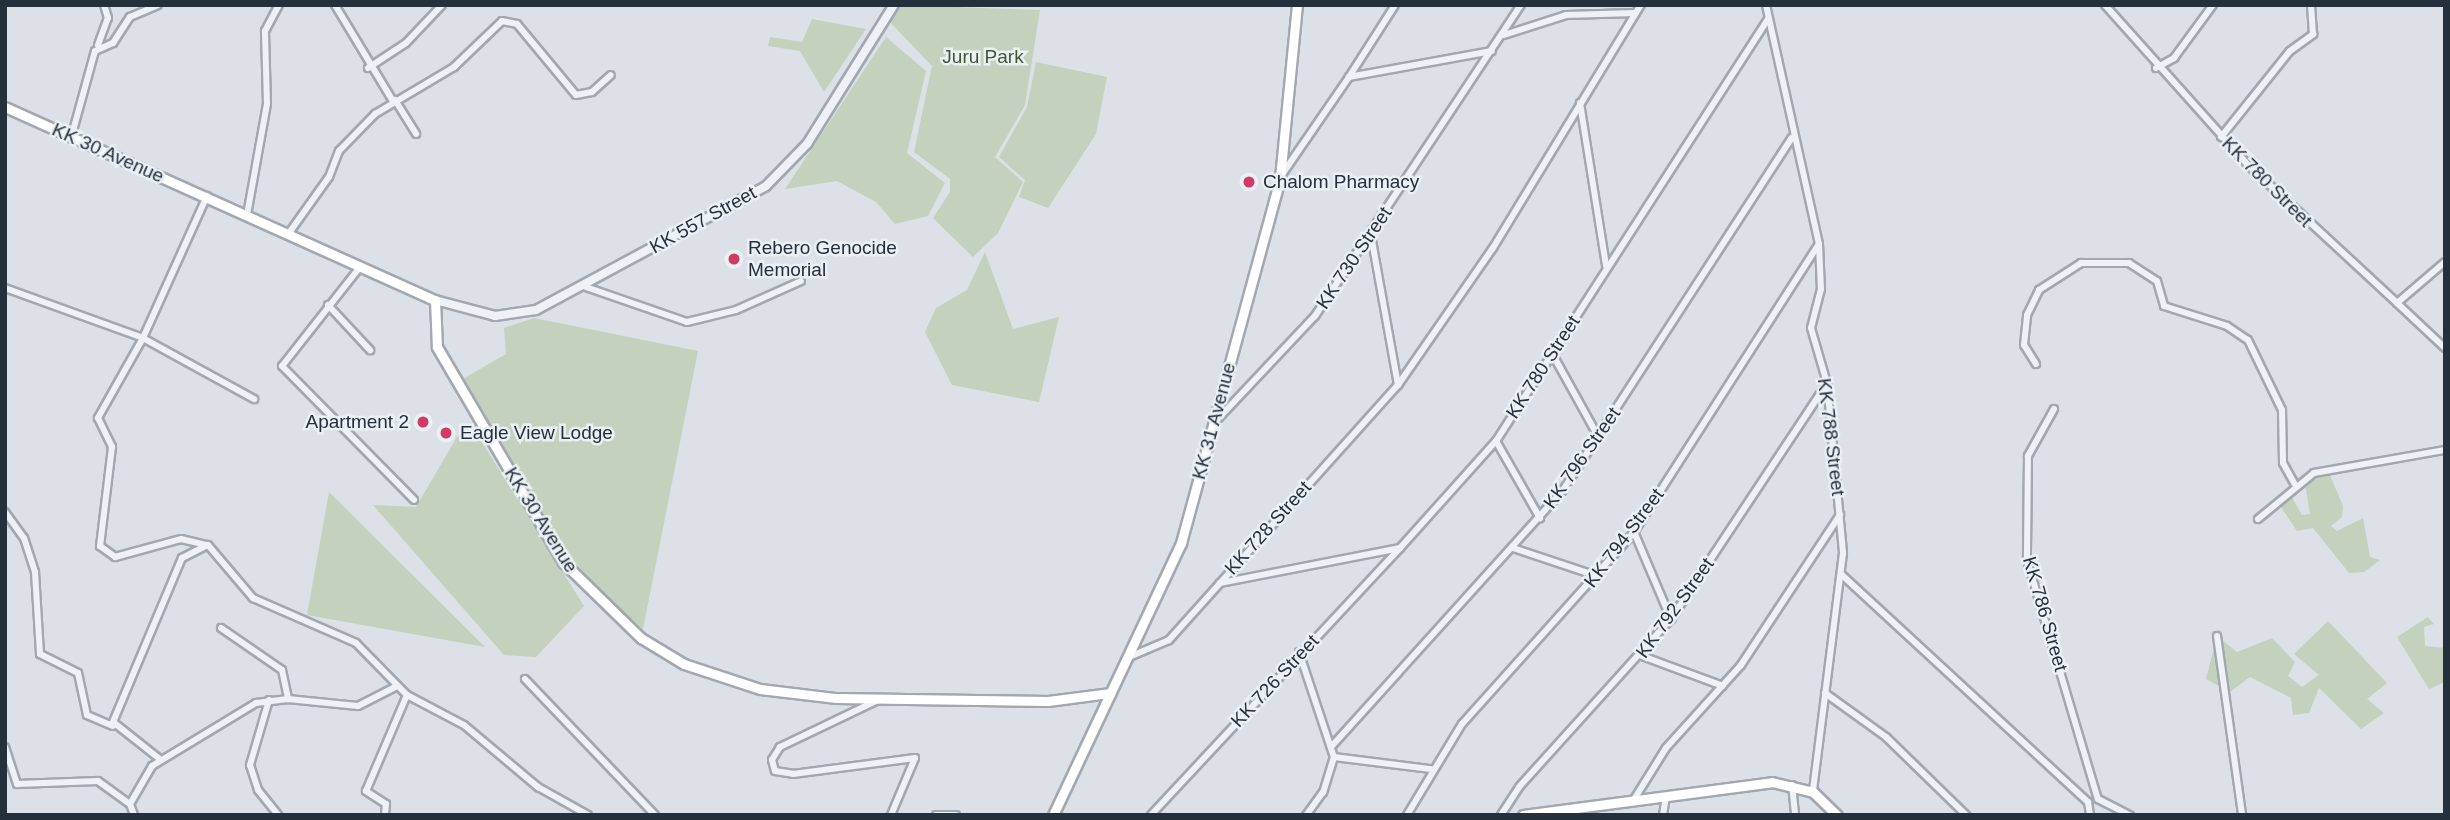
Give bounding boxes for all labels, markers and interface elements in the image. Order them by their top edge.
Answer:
park label: Juru Park [942,46,1024,68]
street label: KK 30 Avenue [48,118,168,188]
street label: KK 780 Street [2217,132,2317,232]
place label: Chalom Pharmacy [1263,171,1419,193]
marker: Chalom Pharmacy [1241,174,1257,190]
street label: KK 557 Street [646,181,760,259]
street label: KK 730 Street [1311,203,1397,313]
place label: Rebero Genocide Memorial [748,237,897,281]
marker: Rebero Genocide Memorial [726,251,742,267]
street label: KK 780 Street [1501,311,1585,423]
street label: KK 31 Avenue [1187,360,1241,482]
street label: KK 788 Street [1812,377,1850,497]
street label: KK 796 Street [1539,403,1625,513]
place label: Apartment 2 [306,411,409,433]
marker: Apartment 2 [415,414,431,430]
place label: Eagle View Lodge [460,422,613,444]
marker: Eagle View Lodge [438,425,454,441]
street label: KK 30 Avenue [499,463,583,577]
street label: KK 728 Street [1220,476,1316,580]
street label: KK 794 Street [1579,484,1669,592]
street label: KK 792 Street [1631,553,1719,663]
street label: KK 786 Street [2018,554,2072,674]
street label: KK 726 Street [1226,630,1324,732]

